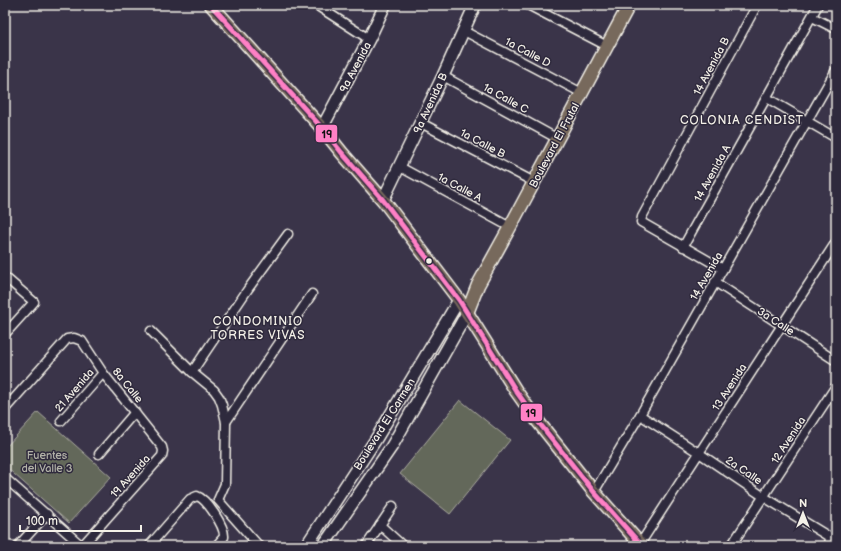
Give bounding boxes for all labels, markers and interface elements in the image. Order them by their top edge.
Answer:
street label: 1a Calle D [503,35,553,70]
street label: 14 Avenida B [691,35,732,97]
street label: 9a Avenida [337,40,374,95]
street label: 9a Avenida B [411,70,450,136]
street label: 1a Calle C [481,81,531,116]
street label: Boulevard El Frutal [527,101,582,190]
district label: COLONIA CENDIST [680,113,804,128]
line badge: 19 [315,124,338,143]
street label: 1a Calle B [458,126,508,161]
text: 19 [321,128,333,141]
street label: 14 Avenida A [691,142,734,204]
street label: 1a Calle A [435,170,484,205]
street label: 14 Avenida [687,250,725,303]
unlabelled marker [424,256,434,266]
street label: 3a Calle [755,305,797,338]
district label: CONDOMINIO TORRES VIVAS [211,314,305,343]
street label: 13 Avenida [709,361,749,413]
street label: 8a Calle [110,365,146,406]
street label: 21 Avenida [52,366,97,415]
street label: Boulevard El Carmen [351,376,418,472]
line badge: 19 [520,403,543,422]
text: 19 [525,407,537,420]
street label: 12 Avenida [768,414,808,466]
park label: Fuentes del Valle 3 [21,449,73,475]
street label: 19 Avenida [108,452,153,500]
street label: 2a Calle [723,454,765,488]
north arrow [783,493,823,533]
text: N [799,497,807,510]
scale bar [20,507,141,533]
text: 100 m [26,514,58,529]

